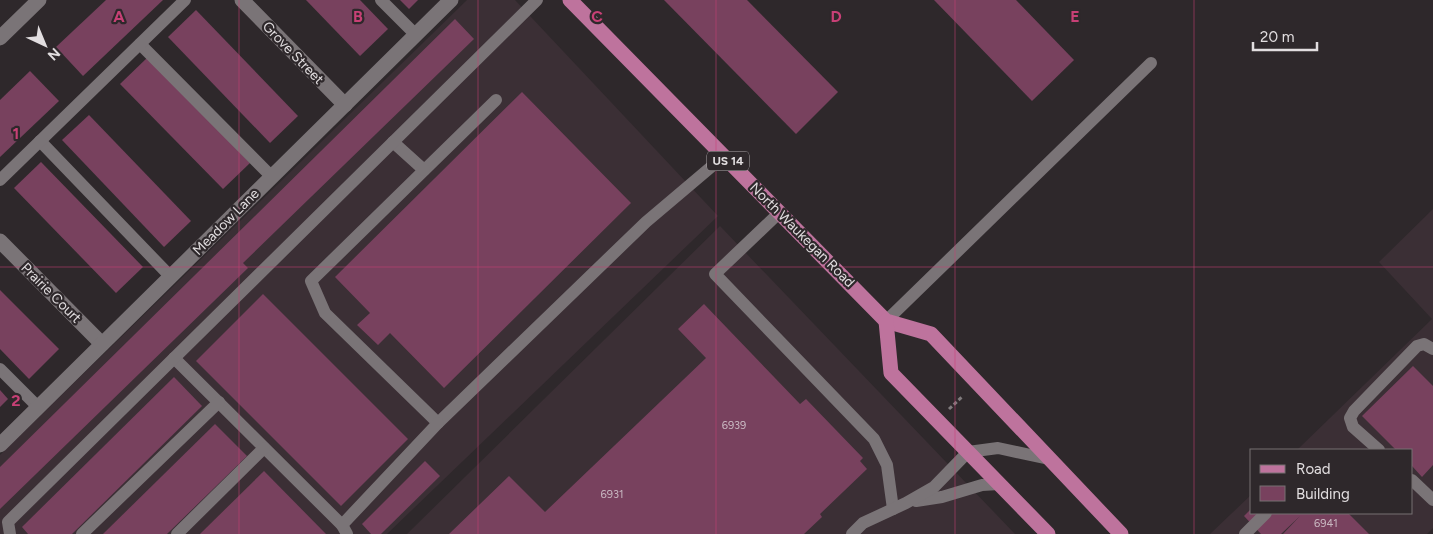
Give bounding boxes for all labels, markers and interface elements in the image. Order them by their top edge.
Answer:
text: A [113,7,125,26]
text: B [353,7,363,26]
text: C [591,7,603,26]
text: D [830,7,842,26]
text: E [1070,7,1080,26]
street label: Grove Street [259,18,327,88]
north arrow [20,20,70,70]
scale bar [1253,20,1317,52]
text: 20 m [1260,28,1294,46]
text: N [44,44,63,64]
text: 1 [13,124,19,143]
road number: US 14 [707,152,749,170]
street label: North Waukegan Road [746,179,858,291]
street label: Meadow Lane [189,185,263,259]
street label: Prairie Court [17,259,85,327]
text: 2 [11,391,21,410]
house number: 6939 [722,419,746,432]
legend [1250,449,1413,514]
text: Road [1296,460,1331,478]
text: Building [1296,485,1350,503]
house number: 6931 [601,488,623,501]
house number: 6941 [1314,517,1338,530]

